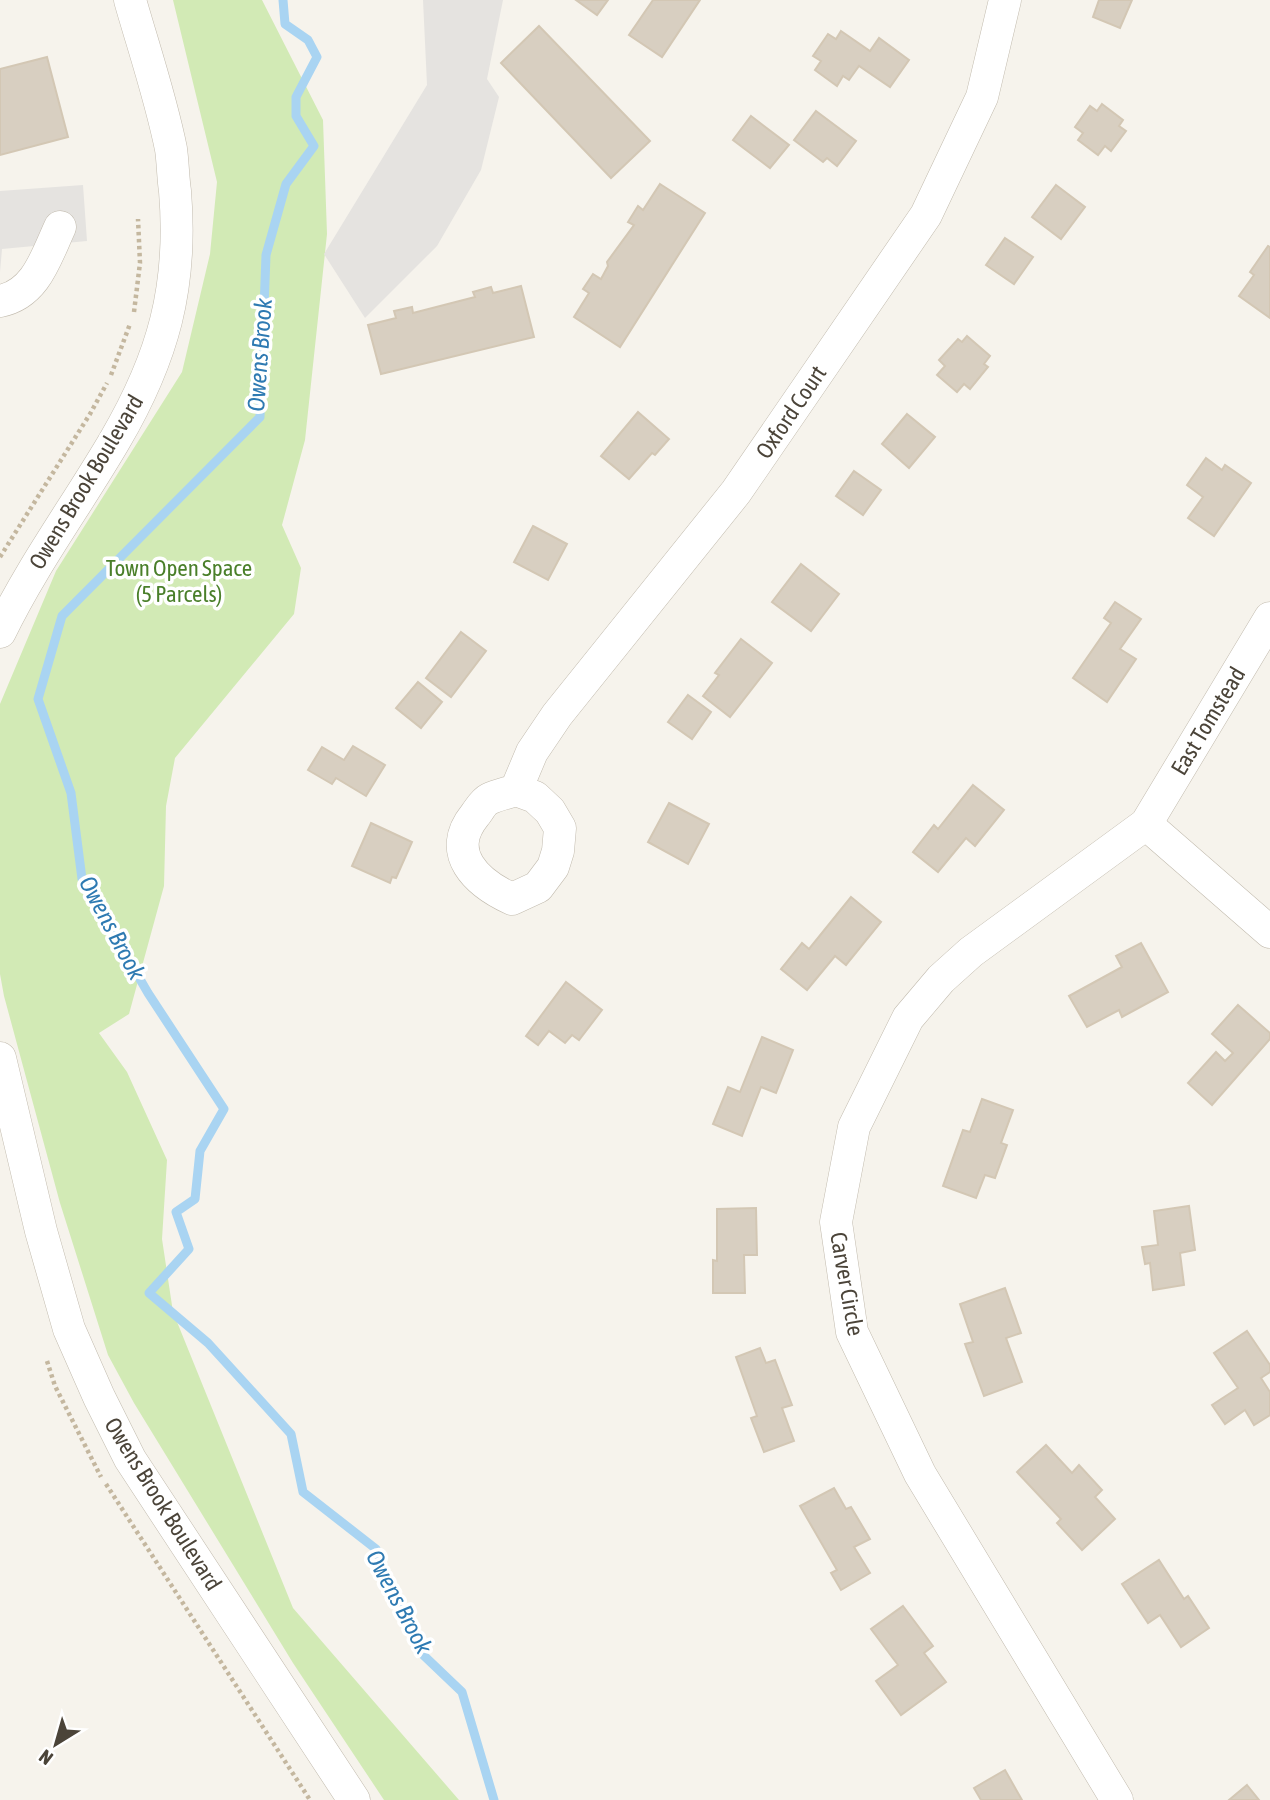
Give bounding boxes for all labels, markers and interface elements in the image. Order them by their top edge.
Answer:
water label: Owens Brook [242,297,277,412]
street label: Oxford Court [751,361,831,463]
street label: Owens Brook Boulevard [24,390,148,574]
park label: Town Open Space (5 Parcels) [106,555,252,607]
street label: East Tomstead [1166,662,1250,780]
water label: Owens Brook [74,871,151,984]
street label: Carver Circle [825,1230,869,1338]
street label: Owens Brook Boulevard [99,1413,227,1595]
water label: Owens Brook [361,1545,438,1658]
north arrow [21,1709,91,1779]
text: N [35,1745,57,1770]

